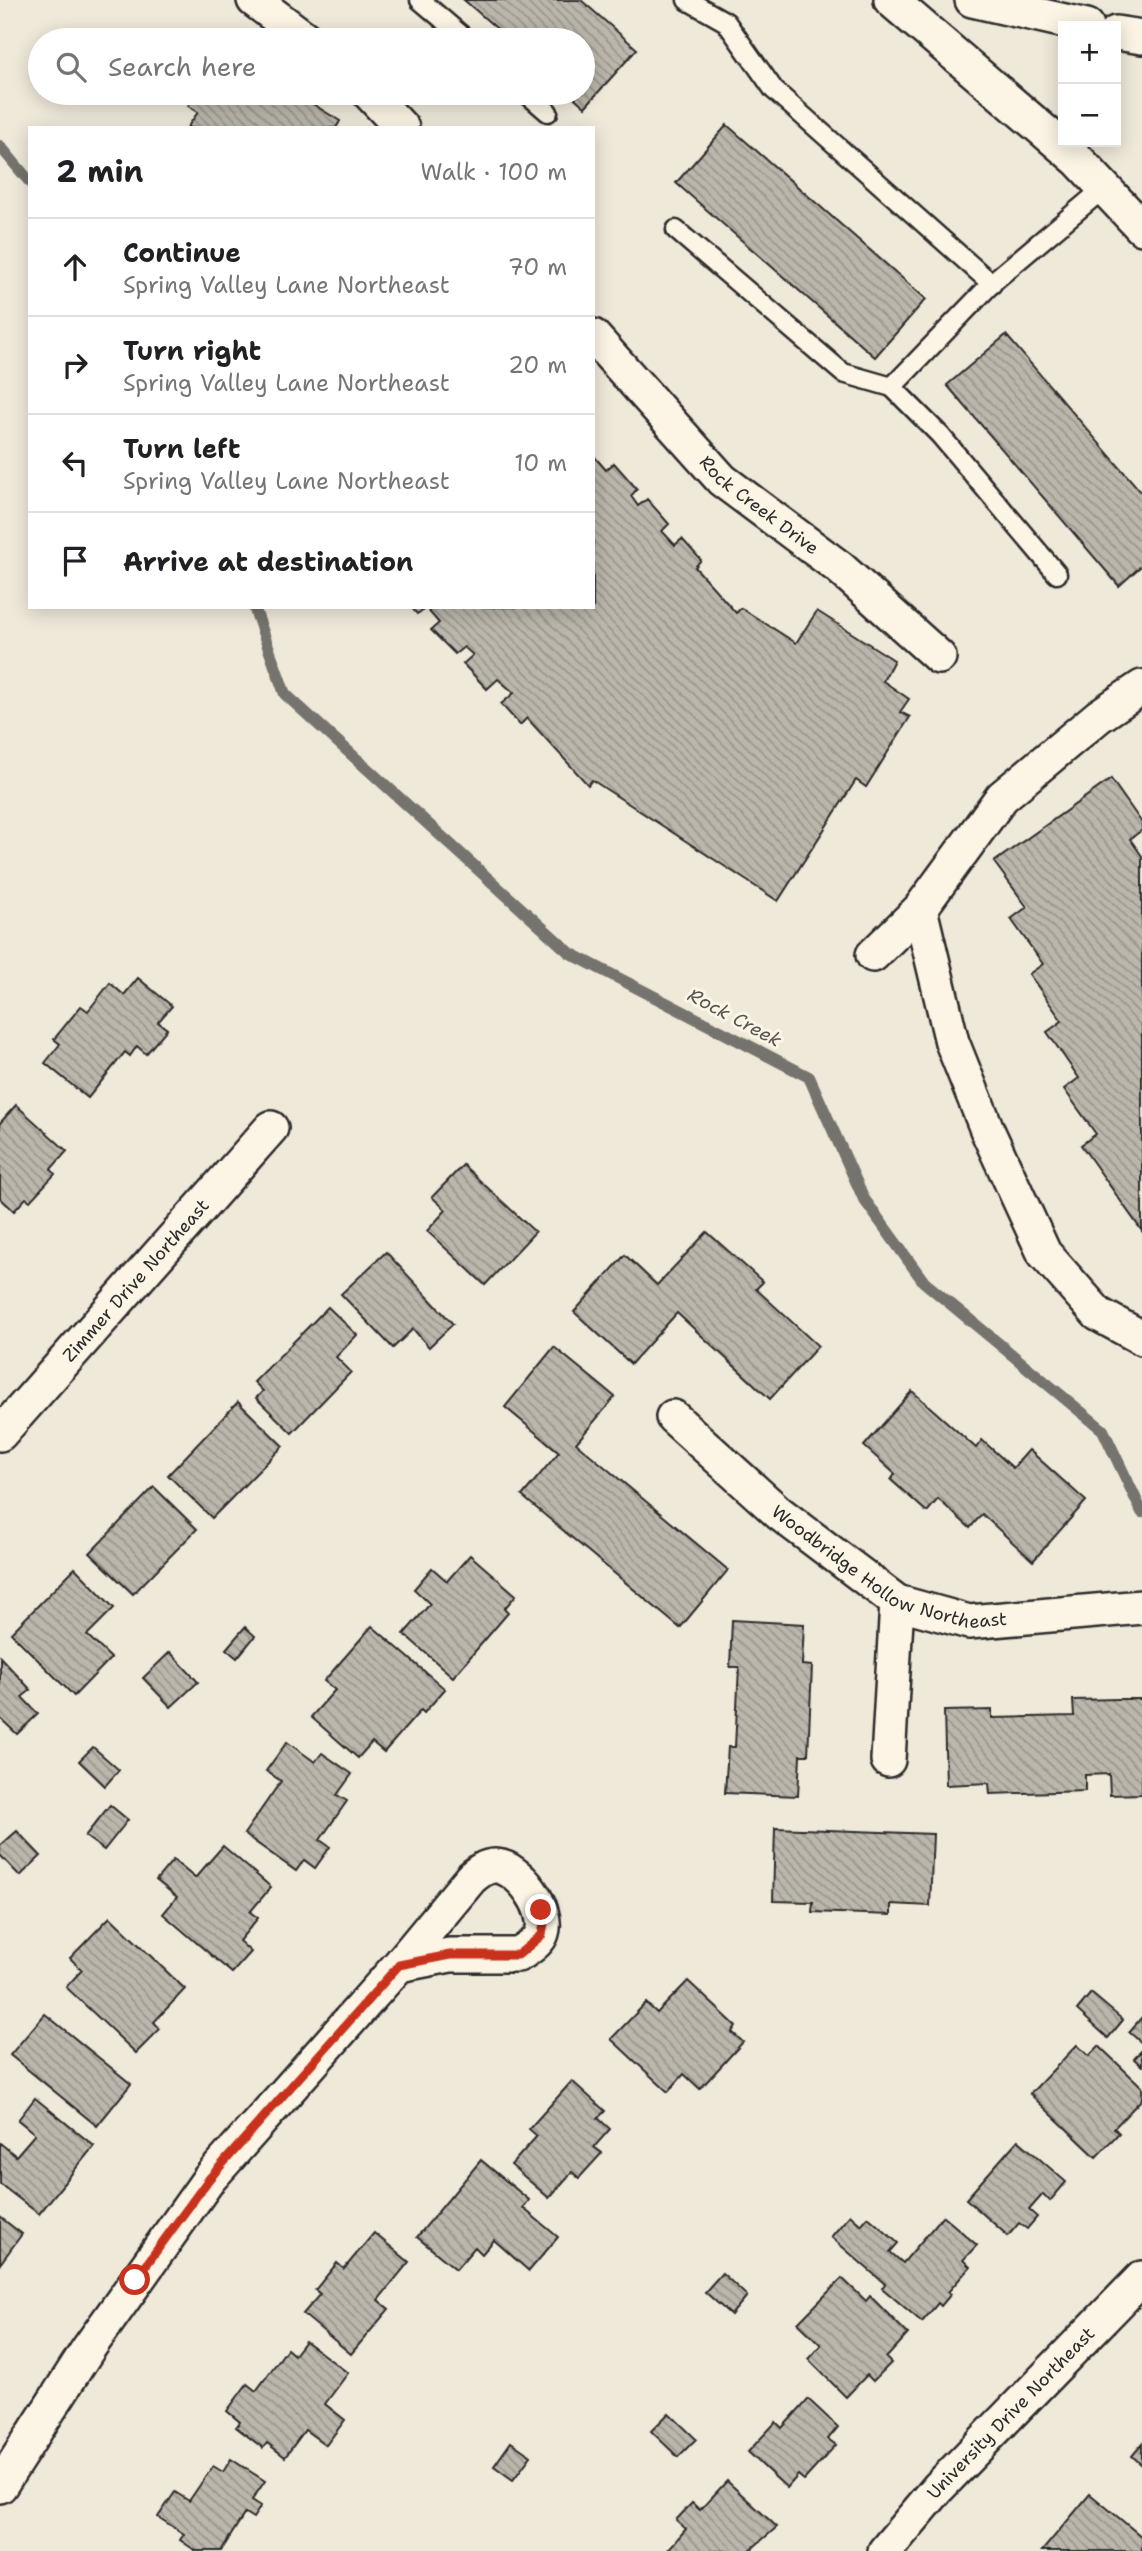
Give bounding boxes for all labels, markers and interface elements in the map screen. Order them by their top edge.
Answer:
map controls [1058,21,1121,147]
button: + [1058,21,1121,84]
search box [28,28,595,105]
icon: search [52,48,90,86]
text: Search here [108,49,257,84]
button: − [1058,84,1121,147]
text: 2 min [56,151,143,192]
text: Walk · 100 m [421,157,567,187]
text: Continue [123,235,241,270]
icon: ahead [56,248,94,286]
text: 70 m [508,252,567,282]
text: Spring Valley Lane Northeast [123,270,450,300]
text: Turn right [123,333,261,368]
icon: right [56,346,94,384]
text: 20 m [508,350,567,380]
text: Spring Valley Lane Northeast [123,368,450,398]
text: Turn left [123,431,240,466]
icon: left [56,444,94,482]
text: 10 m [514,448,567,478]
street label: Rock Creek Drive [694,451,824,560]
text: Spring Valley Lane Northeast [123,466,450,496]
icon: arrive [56,542,94,580]
text: Arrive at destination [123,544,413,579]
water label: Rock Creek [683,982,786,1053]
street label: Zimmer Drive Northeast [57,1194,215,1367]
street label: Woodbridge Hollow Northeast [767,1500,1008,1634]
route end [525,1894,556,1925]
route start [119,2264,150,2295]
street label: University Drive Northeast [922,2322,1100,2504]

